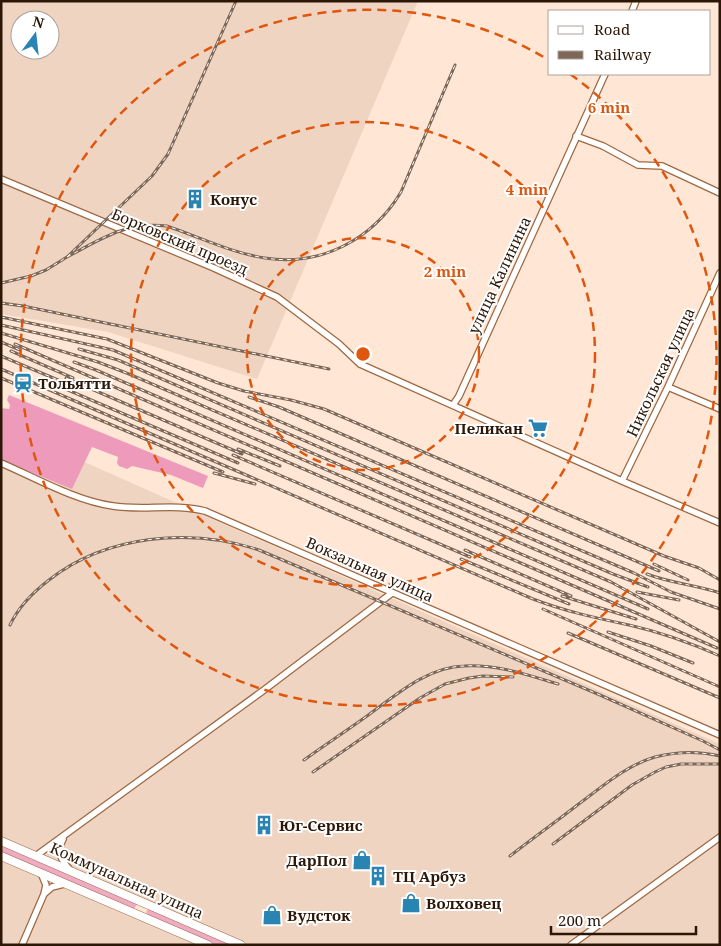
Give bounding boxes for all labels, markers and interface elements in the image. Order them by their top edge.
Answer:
north arrow [10,10,60,60]
legend [548,10,711,75]
text: N [31,11,46,33]
text: Road [594,19,630,39]
text: Railway [594,44,652,64]
text: 6 min [588,97,630,117]
text: 4 min [506,179,548,199]
building icon: Конус [184,188,206,210]
place label: Конус [210,189,257,209]
street label: Борковский проезд [109,203,251,279]
street label: улица Калинина [463,213,535,337]
text: 2 min [424,261,466,281]
street label: Никольская улица [621,304,699,440]
centre of rings [354,345,372,363]
station icon: Тольятти [12,372,34,394]
place label: Тольятти [38,373,111,393]
supermarket icon: Пеликан [527,417,549,439]
place label: Пеликан [455,418,523,438]
street label: Вокзальная улица [303,532,437,606]
building icon: Юг-Сервис [253,814,275,836]
place label: Юг-Сервис [279,815,363,835]
street label: Коммунальная улица [47,837,207,923]
shop icon: ДарПол [351,849,373,871]
place label: ДарПол [287,850,348,870]
building icon: ТЦ Арбуз [367,865,389,887]
place label: ТЦ Арбуз [393,866,466,886]
shop icon: Волховец [400,892,422,914]
place label: Волховец [426,893,501,913]
shop icon: Вудсток [261,904,283,926]
scale bar [551,904,696,936]
place label: Вудсток [287,905,351,925]
text: 200 m [558,910,601,930]

